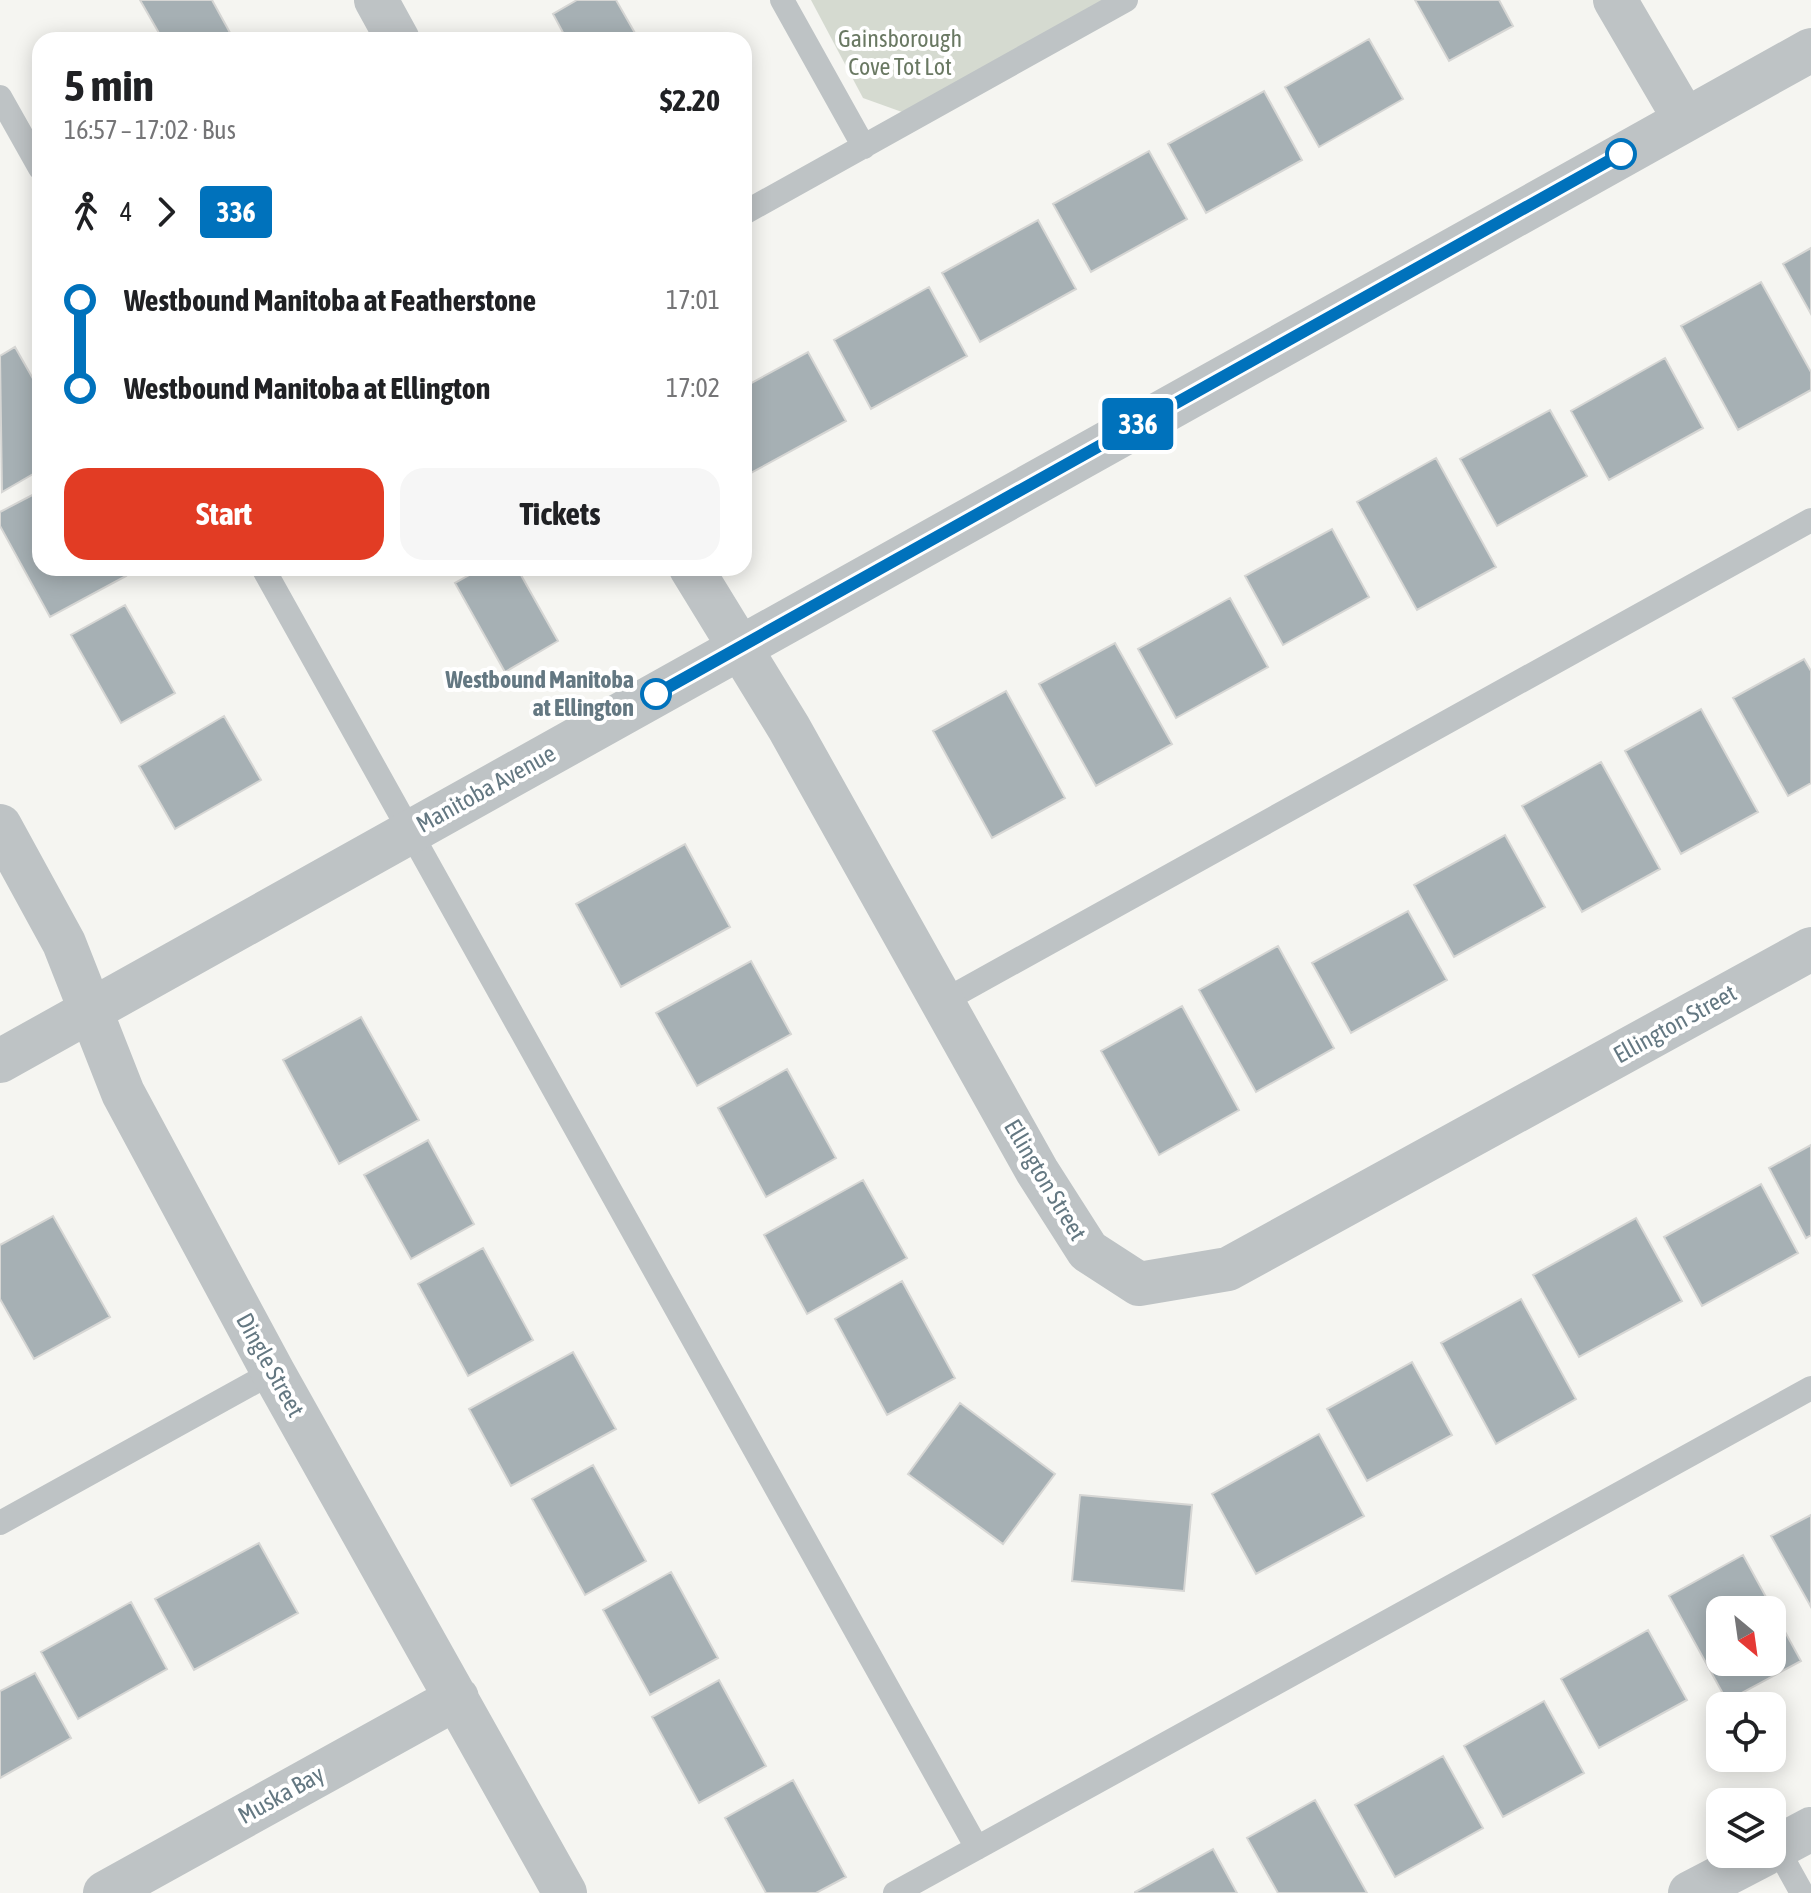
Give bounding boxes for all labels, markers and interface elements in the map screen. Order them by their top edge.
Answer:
park label: Gainsborough Cove Tot Lot [838,25,962,80]
text: 5 min [64,60,154,110]
text: $2.20 [660,83,720,117]
text: 16:57 – 17:02 · Bus [64,115,236,145]
unlabelled marker [1606,139,1636,169]
icon: walk [64,190,108,234]
icon: forward [144,190,188,234]
text: 336 [216,196,256,228]
text: 4 [120,197,132,227]
text: Westbound Manitoba at Featherstone [124,283,536,317]
text: 17:01 [666,285,720,315]
text: Westbound Manitoba at Ellington [124,371,490,405]
text: 17:02 [666,373,720,403]
line badge: 336 [1092,398,1184,450]
text: 336 [1118,408,1158,440]
button: Start [64,468,384,560]
button: Tickets [400,468,720,560]
place label: Westbound Manitoba at Ellington [445,666,634,721]
marker: Westbound Manitoba at Ellington [641,679,671,709]
street label: Manitoba Avenue [412,739,560,838]
street label: Ellington Street [1609,979,1741,1068]
street label: Ellington Street [999,1115,1092,1245]
street label: Dingle Street [231,1308,310,1421]
north arrow [1706,1596,1786,1676]
map controls [1706,1596,1786,1868]
button: locate [1706,1692,1786,1772]
street label: Muska Bay [233,1760,328,1829]
button: layers [1706,1788,1786,1868]

